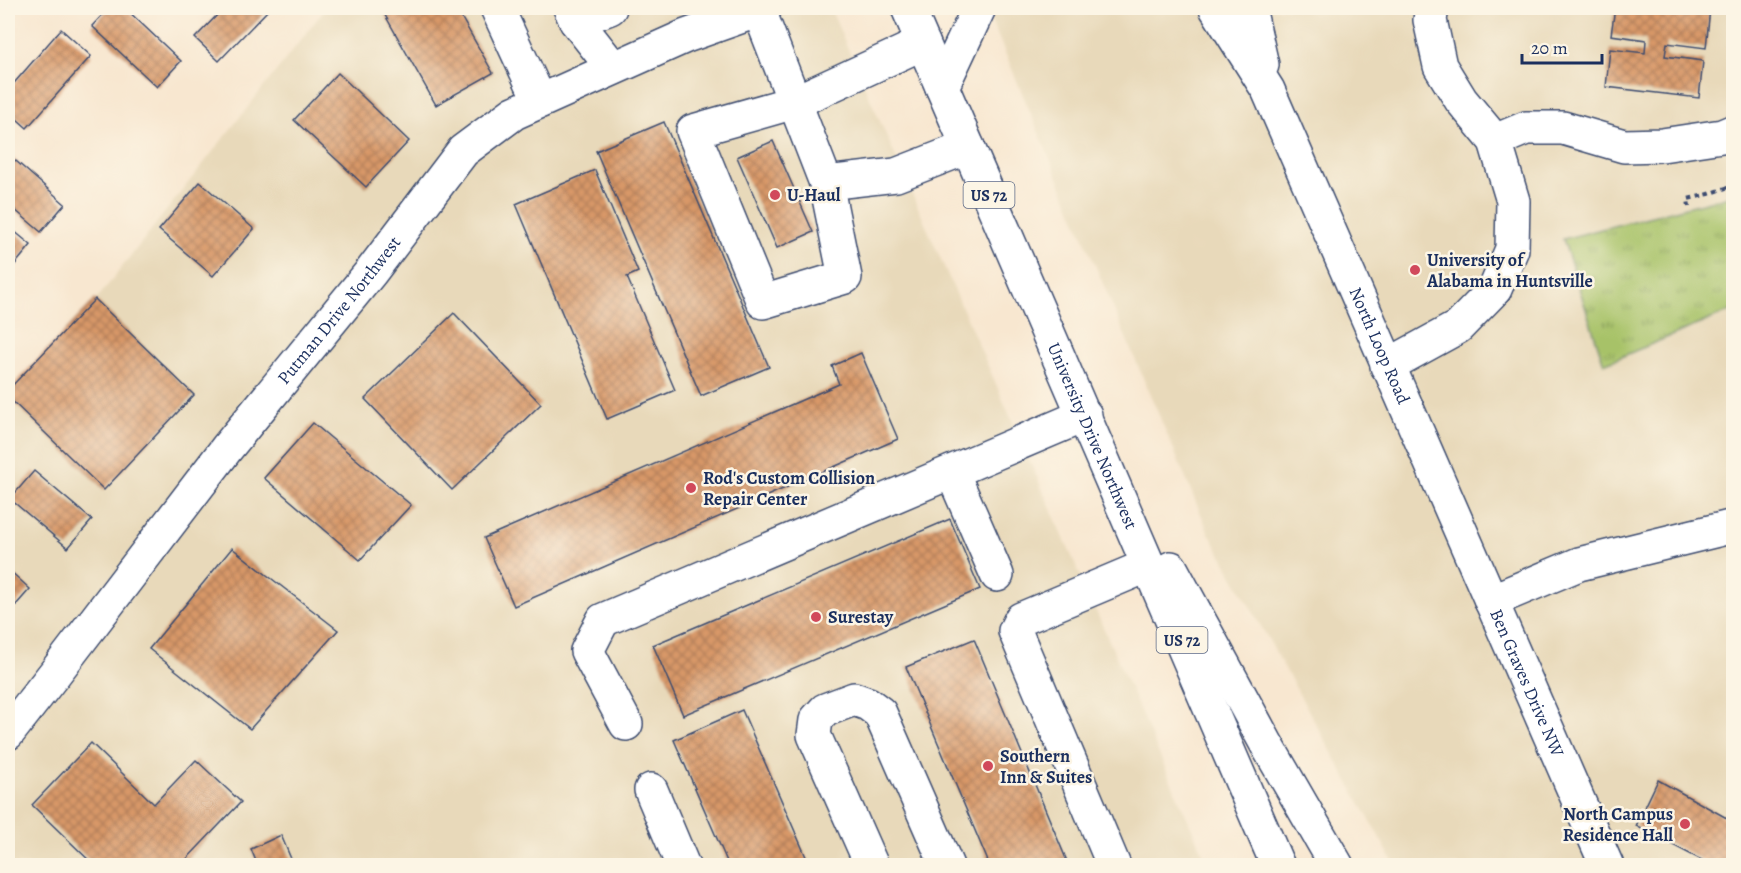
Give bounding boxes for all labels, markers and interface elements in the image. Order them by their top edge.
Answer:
scale bar [1522,27,1602,65]
text: 20 m [1531,36,1568,60]
road number: US 72 [964,182,1014,208]
place label: U-Haul [787,183,841,207]
marker: U-Haul [768,188,782,202]
street label: Putman Drive Northwest [272,231,406,389]
place label: University of Alabama in Huntsville [1426,248,1593,293]
marker: University of Alabama in Huntsville [1408,263,1422,277]
street label: North Loop Road [1344,283,1416,408]
street label: University Drive Northwest [1042,339,1143,533]
place label: Rod's Custom Collision Repair Center [703,466,875,511]
marker: Rod's Custom Collision Repair Center [684,481,698,495]
place label: Surestay [828,605,894,629]
street label: Ben Graves Drive NW [1484,605,1570,761]
marker: Surestay [809,610,823,624]
road number: US 72 [1156,627,1208,653]
place label: Southern Inn & Suites [1000,744,1092,789]
marker: Southern Inn & Suites [981,759,995,773]
place label: North Campus Residence Hall [1563,802,1673,847]
marker: North Campus Residence Hall [1678,817,1692,831]

